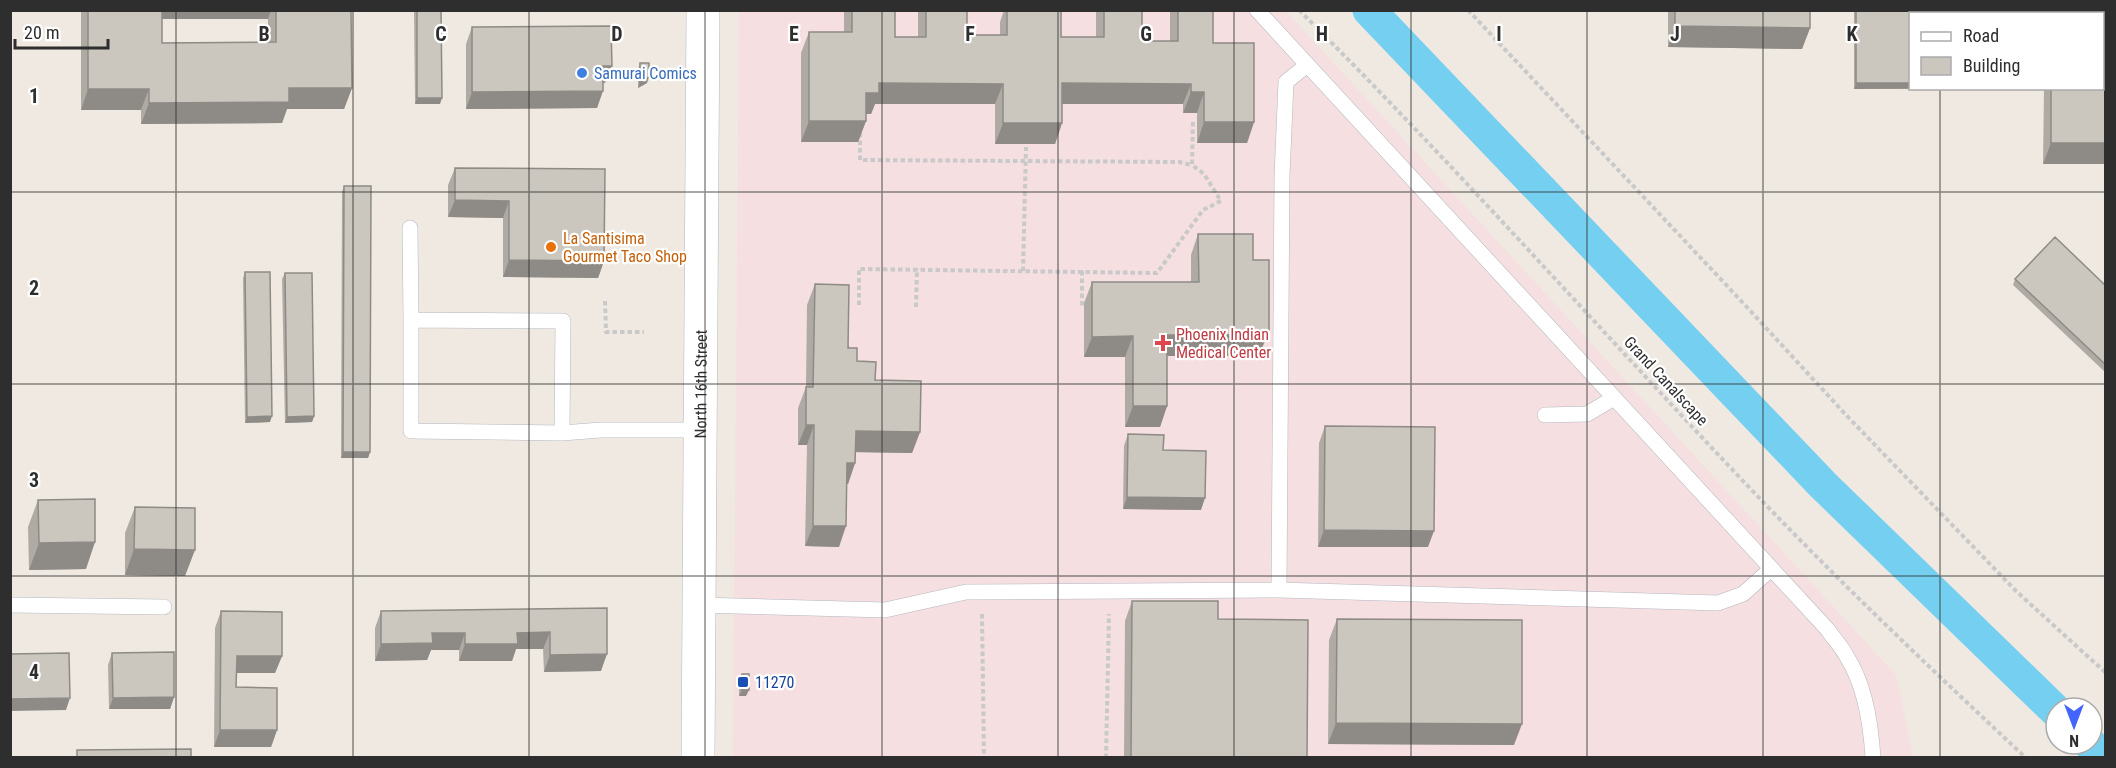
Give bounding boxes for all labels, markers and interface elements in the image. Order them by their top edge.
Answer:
scale bar [15,12,108,50]
legend [1909,12,2104,90]
text: 20 m [24,22,59,43]
text: B [258,22,270,46]
text: C [435,22,447,46]
text: D [611,22,623,46]
text: E [789,22,799,46]
text: F [965,22,975,46]
text: G [1140,22,1152,46]
text: H [1316,22,1328,46]
text: I [1496,22,1502,46]
text: J [1670,22,1680,46]
text: K [1846,22,1858,46]
text: Road [1963,25,1999,46]
text: Building [1963,55,2020,76]
place label: Samurai Comics [594,64,697,83]
marker: Samurai Comics [575,66,589,80]
text: 1 [29,84,39,108]
place label: La Santisima Gourmet Taco Shop [563,229,687,266]
marker: La Santisima Gourmet Taco Shop [544,240,558,254]
text: 2 [29,276,39,300]
place label: Phoenix Indian Medical Center [1176,325,1271,362]
street label: North 16th Street [691,329,710,438]
street label: Grand Canalscape [1620,333,1712,429]
marker: Phoenix Indian Medical Center [1154,334,1172,352]
text: 3 [29,468,39,492]
text: 4 [29,660,39,684]
place label: 11270 [755,673,795,692]
marker: 11270 [736,675,750,689]
north arrow [2044,696,2104,756]
text: N [2069,731,2079,750]

